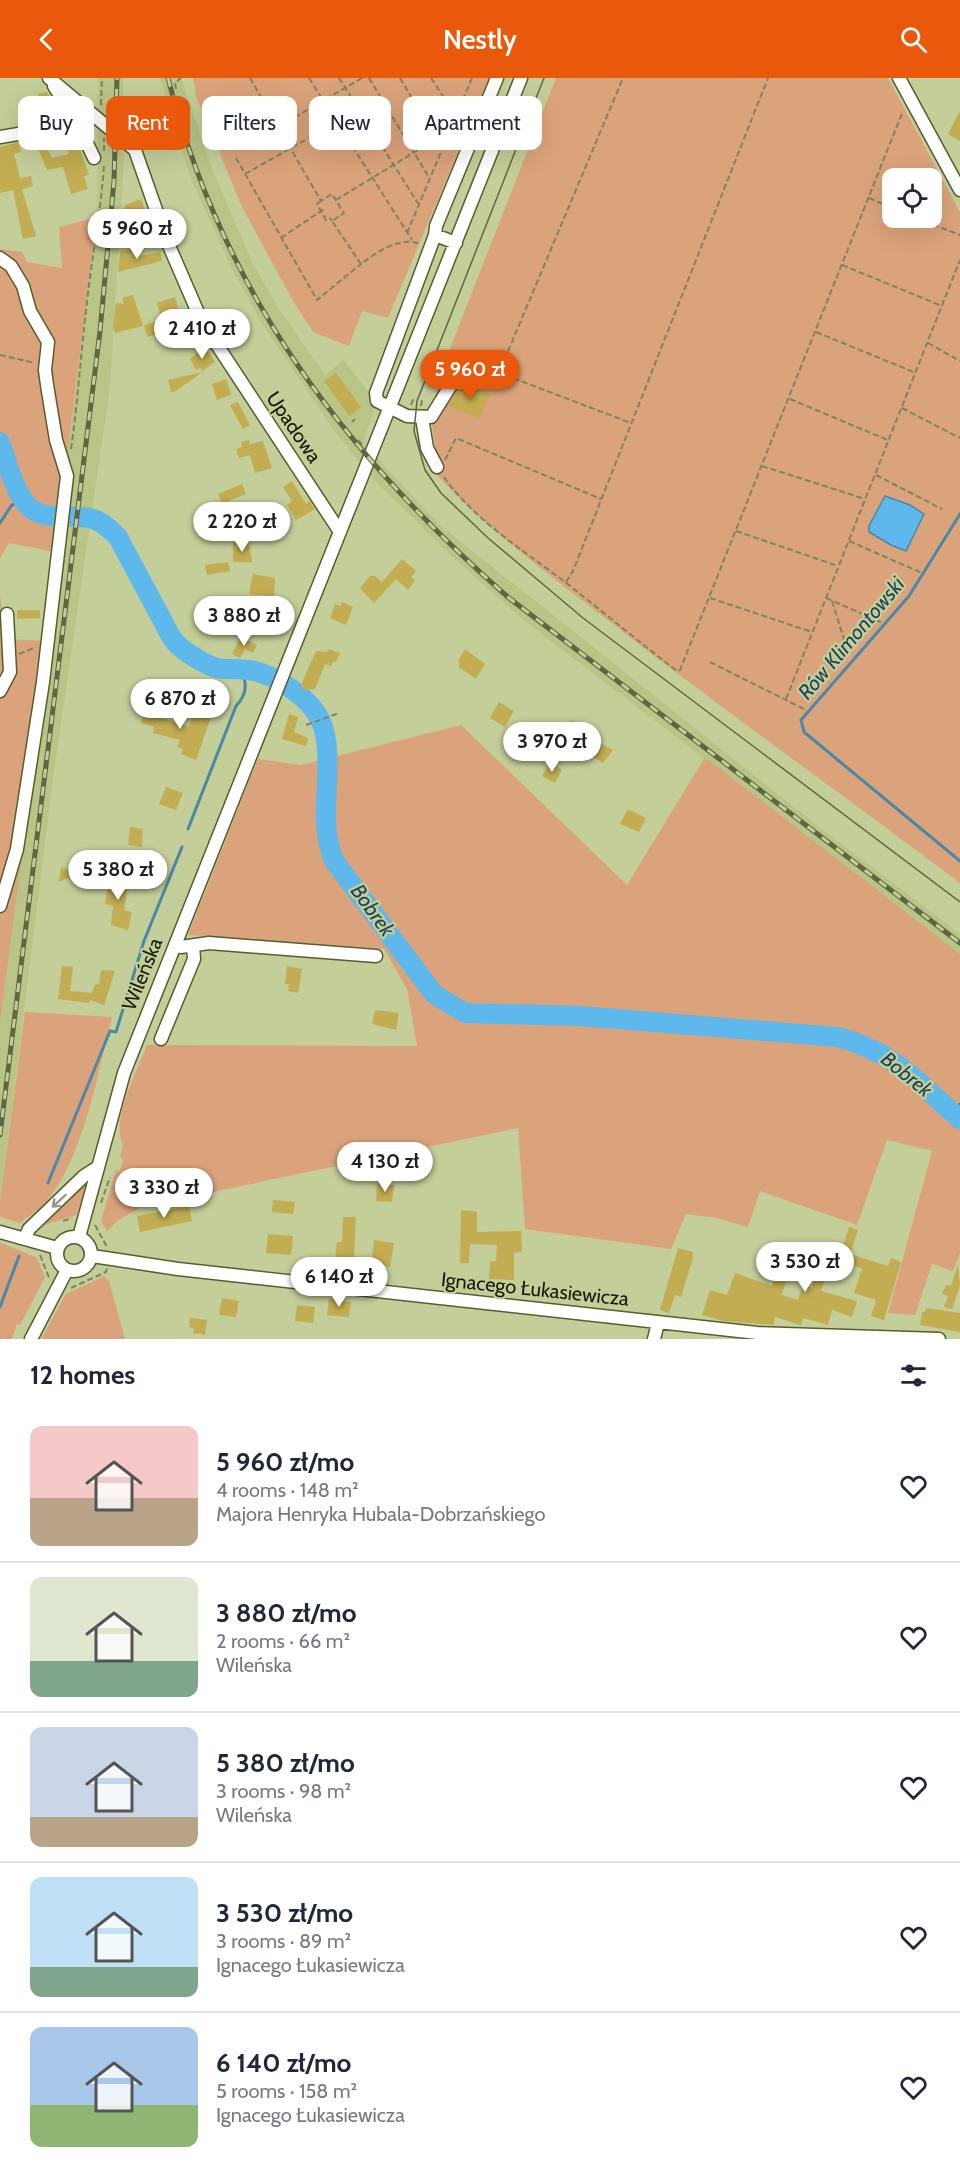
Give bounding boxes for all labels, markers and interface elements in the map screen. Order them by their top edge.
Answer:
icon: back [30,23,63,56]
text: Nestly [443,23,517,56]
icon: search [897,23,930,56]
chip: Buy [18,96,94,150]
chip: Rent [106,96,190,150]
chip: Filters [202,96,297,150]
chip: New [309,96,391,150]
chip: Apartment [403,96,542,150]
map controls [882,168,942,228]
button: locate [882,168,942,228]
pin: 5 960 zł [75,209,199,260]
text: 5 960 zł [102,216,172,240]
pin: 2 410 zł [140,309,264,360]
text: 2 410 zł [168,316,236,340]
pin: 5 960 zł [408,350,532,401]
text: 5 960 zł [435,357,505,381]
street label: Upadowa [261,387,327,468]
pin: 2 220 zł [180,502,304,553]
text: 2 220 zł [207,509,277,533]
water label: Rów Klimontowski [793,571,910,704]
pin: 3 880 zł [182,596,306,647]
text: 3 880 zł [208,603,280,627]
pin: 6 870 zł [118,679,242,730]
text: 6 870 zł [144,686,216,710]
pin: 3 970 zł [490,722,614,773]
text: 3 970 zł [517,729,587,753]
pin: 5 380 zł [56,850,180,901]
text: 5 380 zł [82,857,154,881]
water label: Bobrek [346,879,401,942]
street label: Wileńska [117,934,167,1014]
water label: Bobrek [876,1046,938,1103]
pin: 4 130 zł [323,1142,447,1193]
text: 4 130 zł [351,1149,419,1173]
pin: 3 330 zł [102,1168,226,1219]
text: 3 330 zł [129,1175,199,1199]
one-way arrow [52,1194,67,1208]
pin: 3 530 zł [743,1242,867,1293]
text: 3 530 zł [770,1249,840,1273]
pin: 6 140 zł [277,1257,401,1308]
text: 6 140 zł [305,1264,373,1288]
street label: Ignacego Łukasiewicza [440,1267,631,1311]
text: 12 homes [30,1359,135,1391]
icon: filters [897,1359,930,1392]
text: 5 960 zł/mo [216,1446,354,1478]
icon: home [78,1450,150,1522]
icon: heart [897,1470,930,1503]
text: 4 rooms · 148 m² [216,1478,359,1502]
text: Majora Henryka Hubala-Dobrzańskiego [216,1502,545,1526]
text: 3 880 zł/mo [216,1597,357,1629]
icon: home [78,1601,150,1673]
icon: heart [897,1621,930,1654]
text: 2 rooms · 66 m² [216,1629,350,1653]
text: Wileńska [216,1653,292,1677]
text: 5 380 zł/mo [216,1747,355,1779]
icon: home [78,1751,150,1823]
icon: heart [897,1771,930,1804]
text: 3 rooms · 98 m² [216,1779,351,1803]
text: Wileńska [216,1803,292,1827]
text: 3 530 zł/mo [216,1897,353,1929]
icon: home [78,1901,150,1973]
icon: heart [897,1921,930,1954]
text: 3 rooms · 89 m² [216,1929,351,1953]
text: Ignacego Łukasiewicza [216,1953,405,1977]
text: 6 140 zł/mo [216,2047,351,2079]
icon: home [78,2051,150,2123]
icon: heart [897,2071,930,2104]
text: 5 rooms · 158 m² [216,2079,357,2103]
text: Ignacego Łukasiewicza [216,2103,405,2127]

